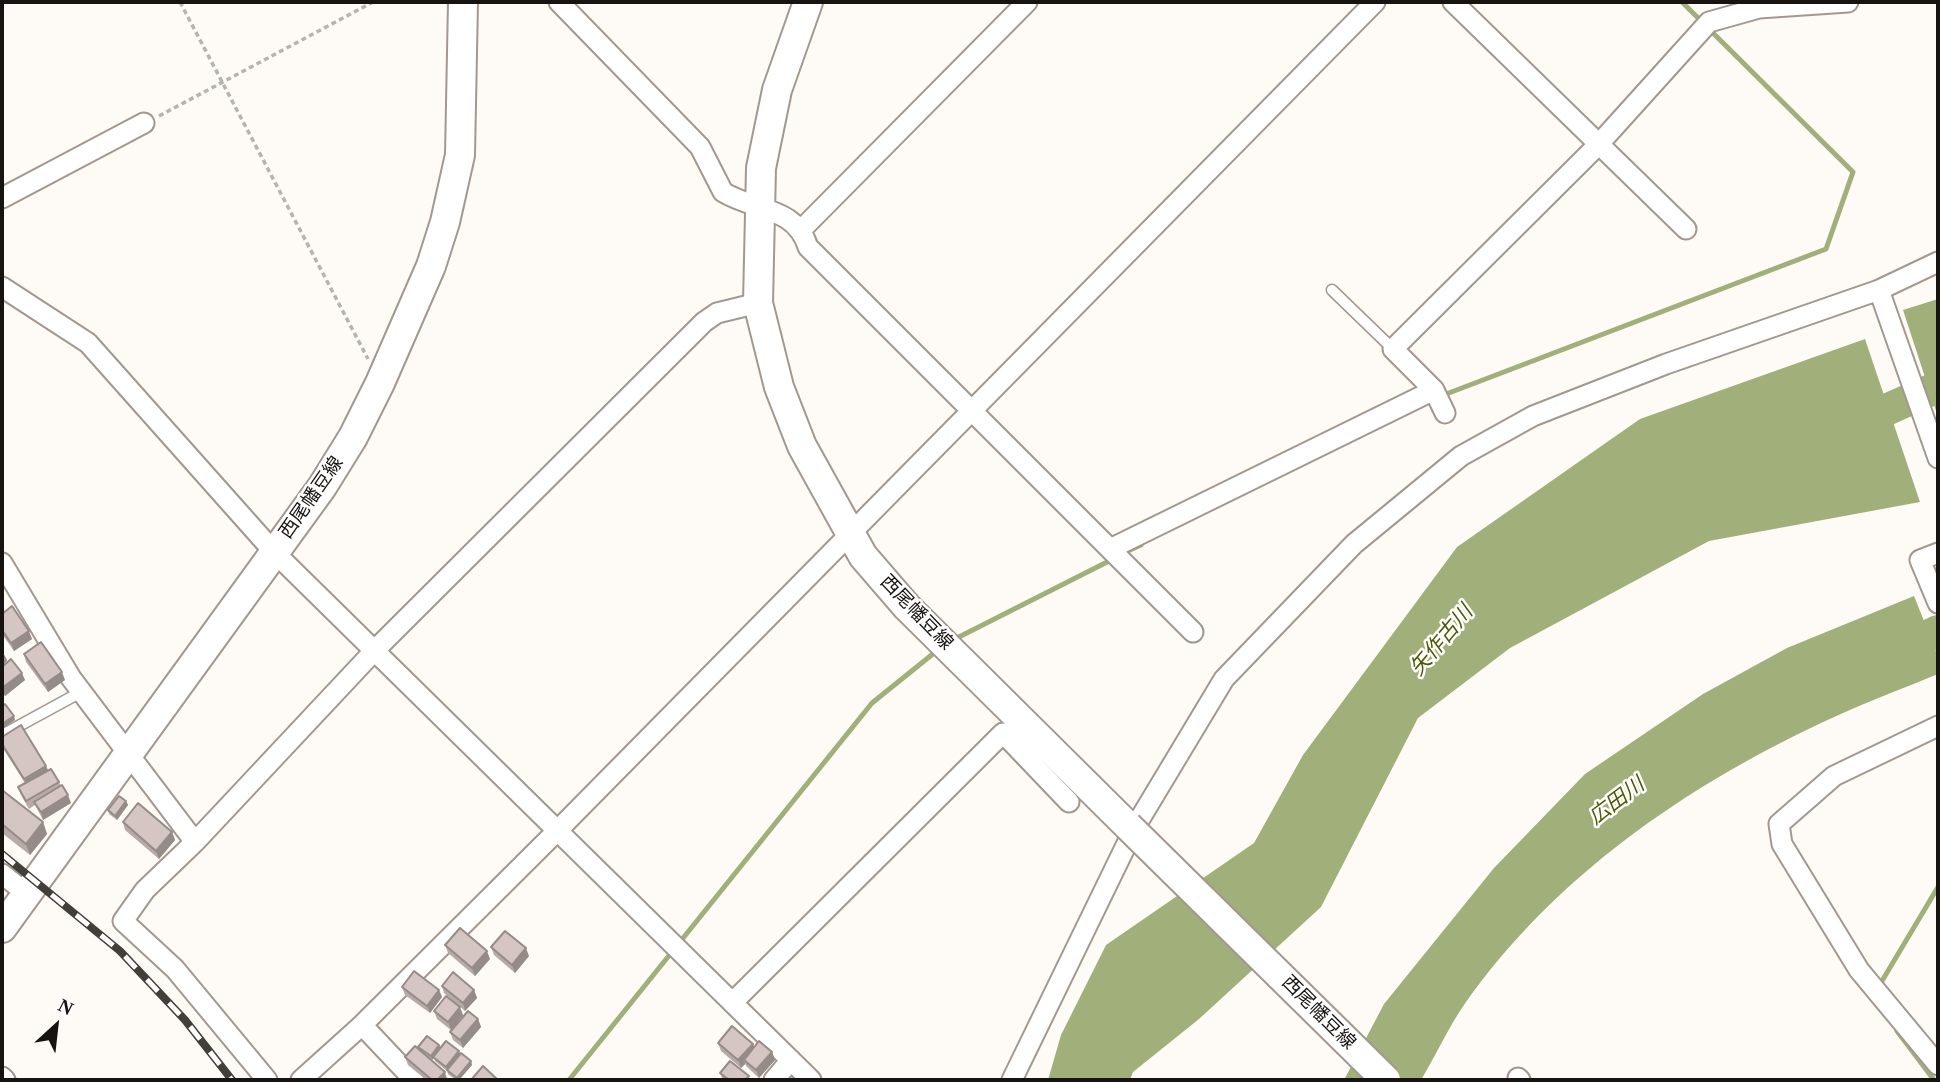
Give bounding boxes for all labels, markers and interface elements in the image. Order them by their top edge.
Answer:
street label: 西尾幡豆線 [275,453,349,543]
street label: 西尾幡豆線 [875,571,957,655]
water label: 矢作古川 [1405,601,1479,681]
water label: 広田川 [1584,773,1650,831]
street label: 西尾幡豆線 [1276,971,1360,1055]
north arrow [21,991,91,1061]
text: N [55,994,77,1019]

